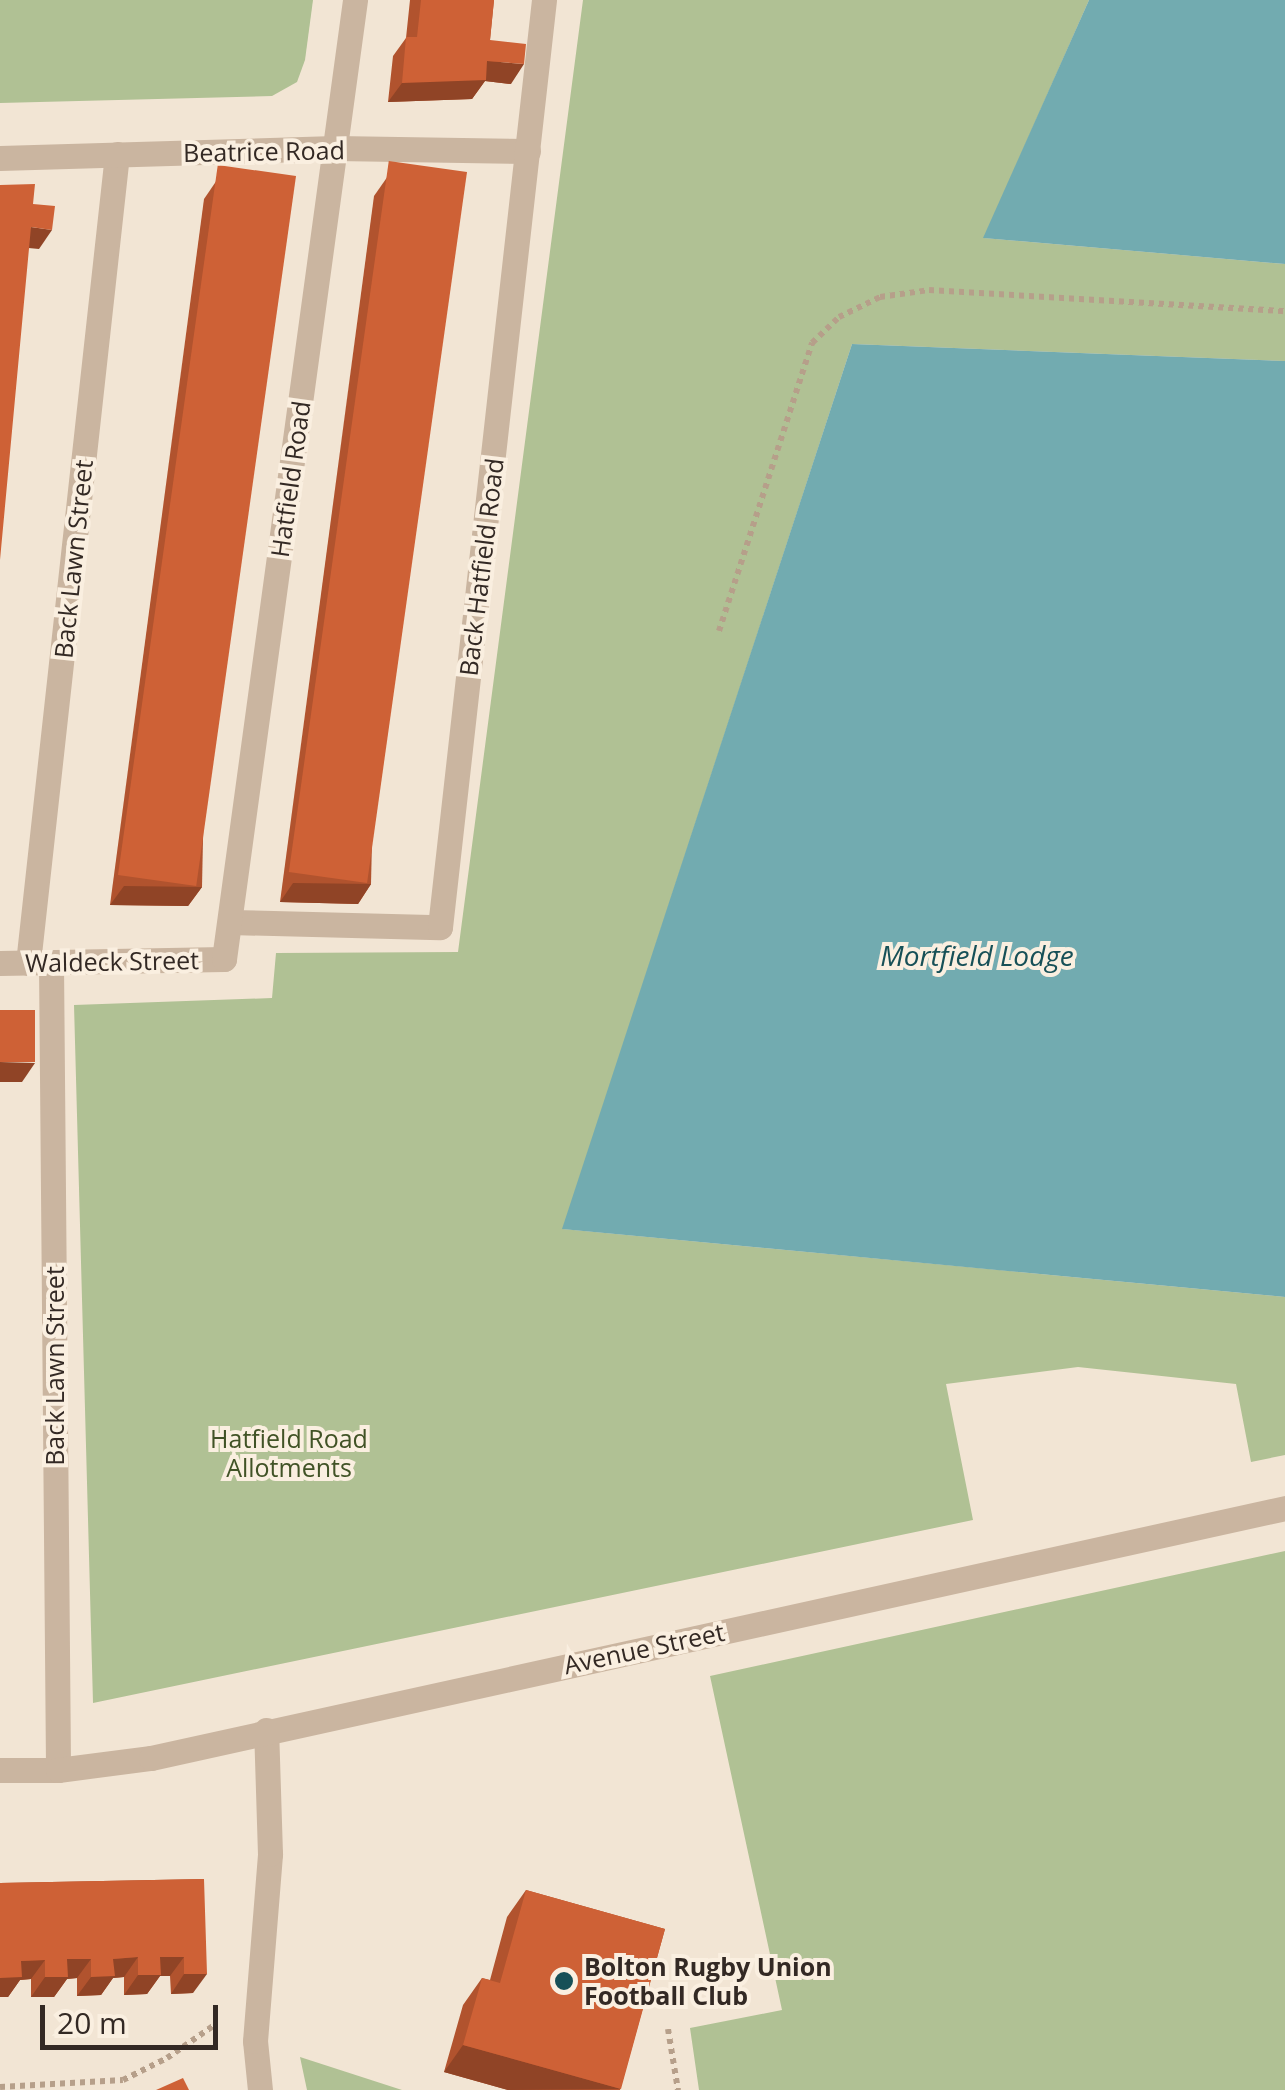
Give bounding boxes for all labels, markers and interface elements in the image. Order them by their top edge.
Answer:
street label: Beatrice Road [183,135,345,167]
street label: Hatfield Road [264,399,316,559]
street label: Back Hatfield Road [453,456,509,678]
street label: Back Lawn Street [48,458,98,660]
water label: Mortfield Lodge [880,938,1074,972]
street label: Waldeck Street [25,944,199,978]
street label: Back Lawn Street [39,1266,69,1466]
park label: Hatfield Road Allotments [210,1424,368,1483]
street label: Avenue Street [561,1616,727,1680]
place label: Bolton Rugby Union Football Club [584,1952,832,2011]
marker: Bolton Rugby Union Football Club [553,1970,575,1992]
scale bar [45,1985,222,2047]
text: 20 m [57,2002,127,2043]

